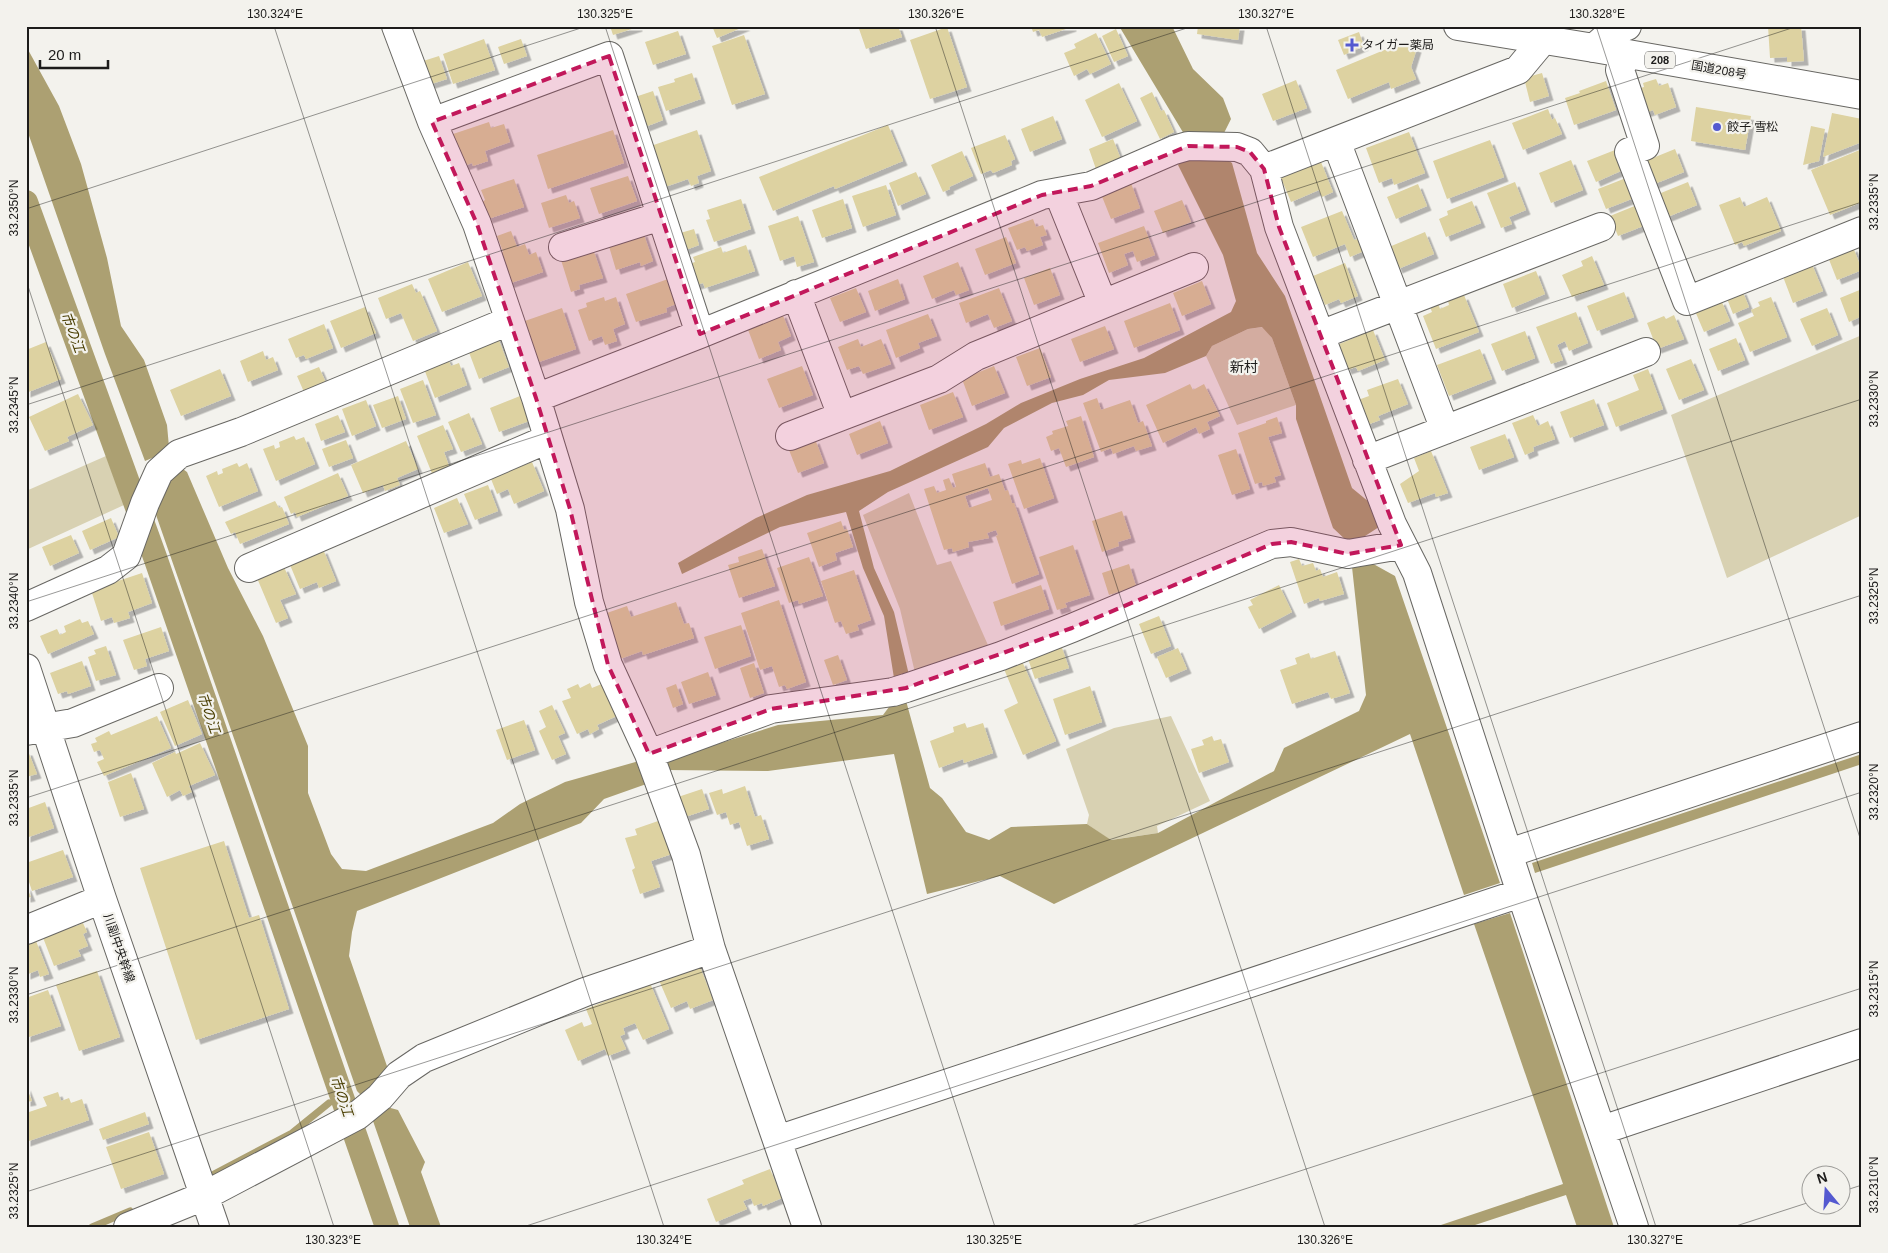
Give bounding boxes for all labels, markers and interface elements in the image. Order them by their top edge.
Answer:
text: 130.324°E [247,7,303,21]
text: 130.325°E [577,7,633,21]
text: 130.326°E [908,7,964,21]
text: 130.327°E [1238,7,1294,21]
text: 130.328°E [1569,7,1625,21]
scale bar [40,38,108,70]
place label: タイガー薬局 [1362,38,1434,52]
marker: タイガー薬局 [1346,39,1358,51]
text: 20 m [48,46,81,63]
road number: 208 [1645,52,1675,68]
street label: 国道208号 [1690,58,1748,82]
place label: 餃子 雪松 [1727,120,1778,134]
marker: 餃子 雪松 [1711,121,1723,133]
text: 33.2335°N [1867,174,1881,230]
text: 33.2350°N [7,180,21,236]
water label: 市の江 [58,310,88,356]
district label: 新村 [1230,359,1258,375]
text: 33.2330°N [1867,371,1881,427]
text: 33.2345°N [7,377,21,433]
text: 33.2325°N [1867,568,1881,624]
text: 33.2340°N [7,573,21,629]
water label: 市の江 [195,691,224,737]
text: 33.2320°N [1867,764,1881,820]
text: 33.2335°N [7,770,21,826]
street label: 川副中央幹線 [101,912,137,984]
text: 33.2315°N [1867,961,1881,1017]
text: 33.2330°N [7,967,21,1023]
water label: 市の江 [328,1074,357,1120]
text: 33.2310°N [1867,1157,1881,1213]
text: 33.2325°N [7,1163,21,1219]
north arrow [1800,1166,1850,1216]
text: N [1815,1168,1829,1187]
text: 130.323°E [305,1233,361,1247]
text: 130.324°E [636,1233,692,1247]
text: 130.325°E [966,1233,1022,1247]
text: 130.326°E [1297,1233,1353,1247]
text: 130.327°E [1627,1233,1683,1247]

